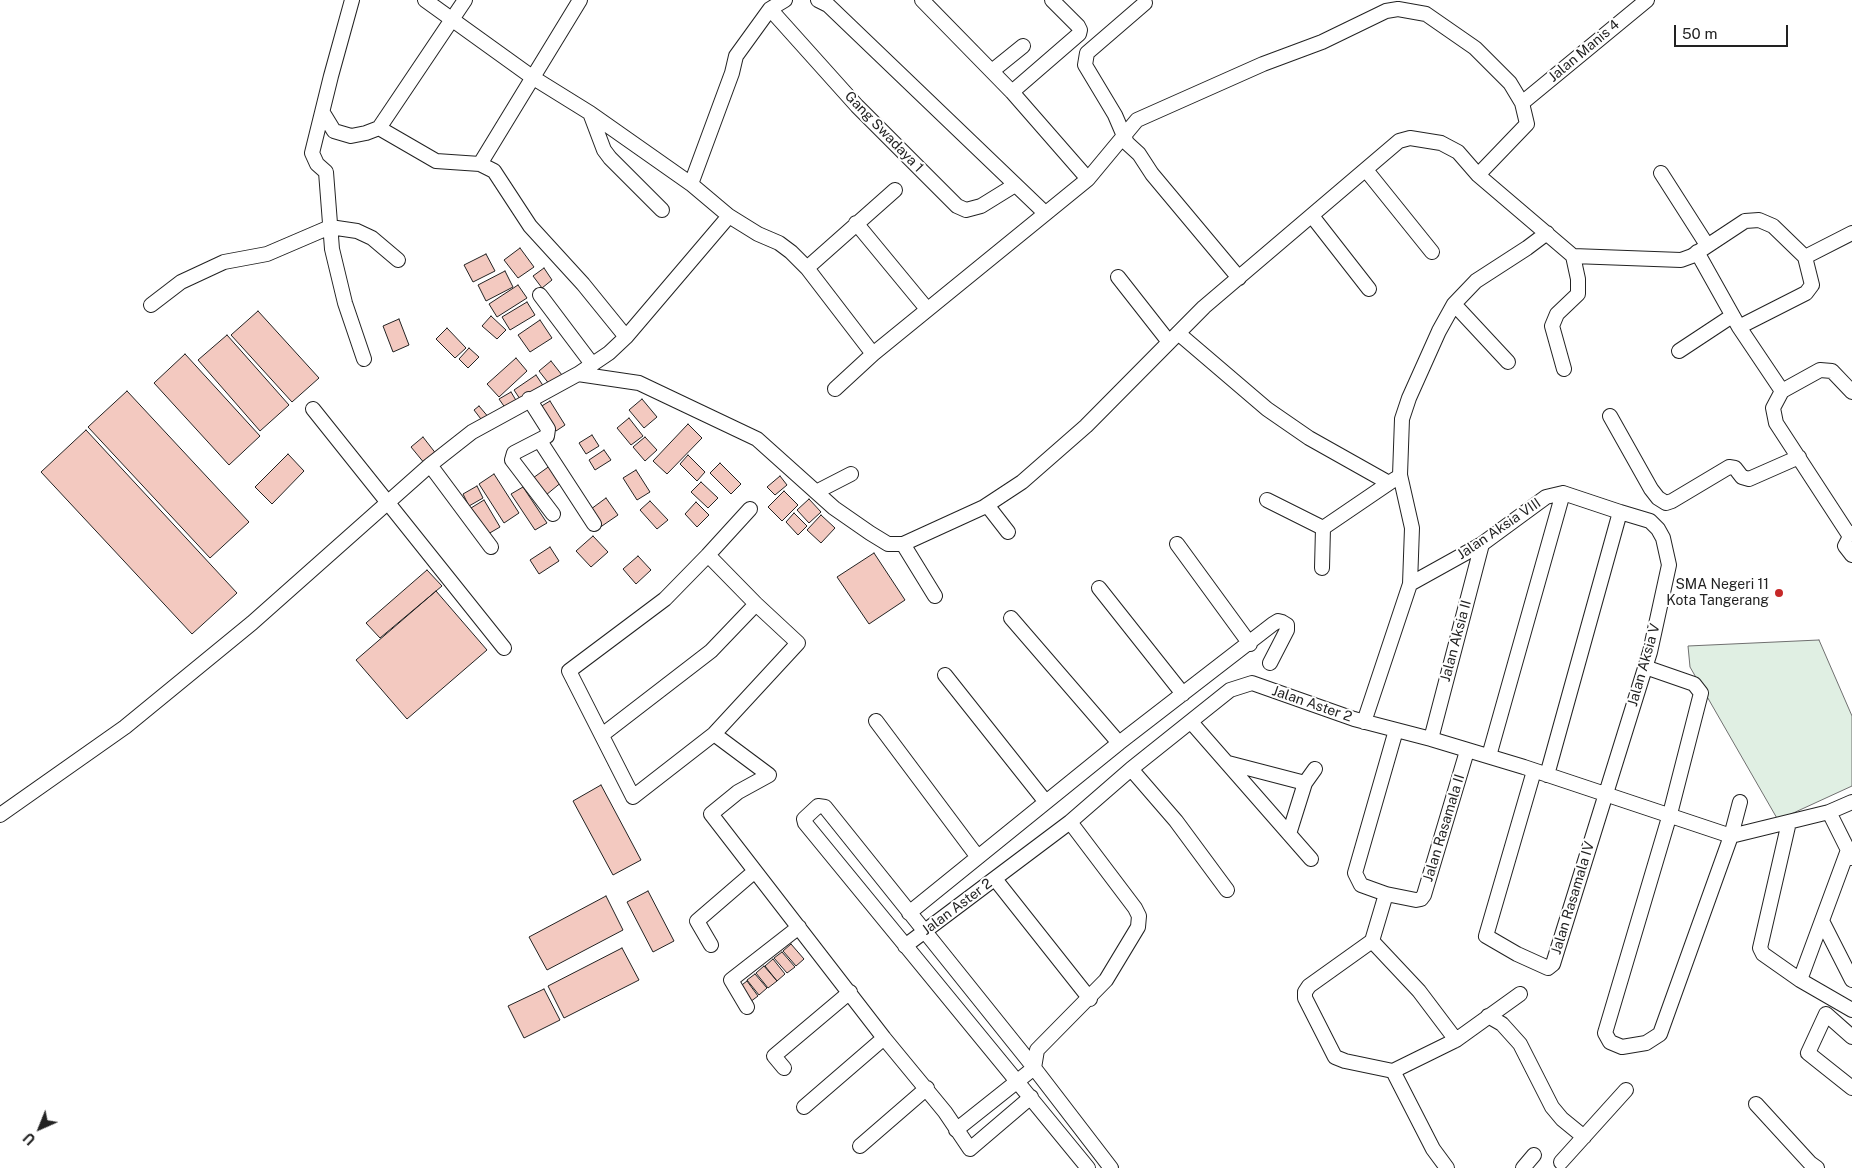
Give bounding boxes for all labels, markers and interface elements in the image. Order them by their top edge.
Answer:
scale bar [1677,15,1791,47]
street label: Jalan Manis 4 [1545,16,1623,86]
text: 50 m [1682,25,1717,42]
street label: Gang Swadaya 1 [841,88,927,176]
street label: Jalan Aksia VIII [1454,495,1544,563]
place label: SMA Negeri 11 Kota Tangerang [1666,577,1769,610]
marker: SMA Negeri 11 Kota Tangerang [1773,587,1785,599]
street label: Jalan Aksia II [1437,598,1475,684]
street label: Jalan Aksia V [1624,622,1664,708]
street label: Jalan Aster 2 [1270,682,1354,726]
street label: Jalan Rasamala II [1420,772,1468,884]
street label: Jalan Rasamala IV [1548,840,1598,956]
street label: Jalan Aster 2 [919,875,995,939]
north arrow [15,1103,65,1153]
text: U [20,1130,39,1148]

